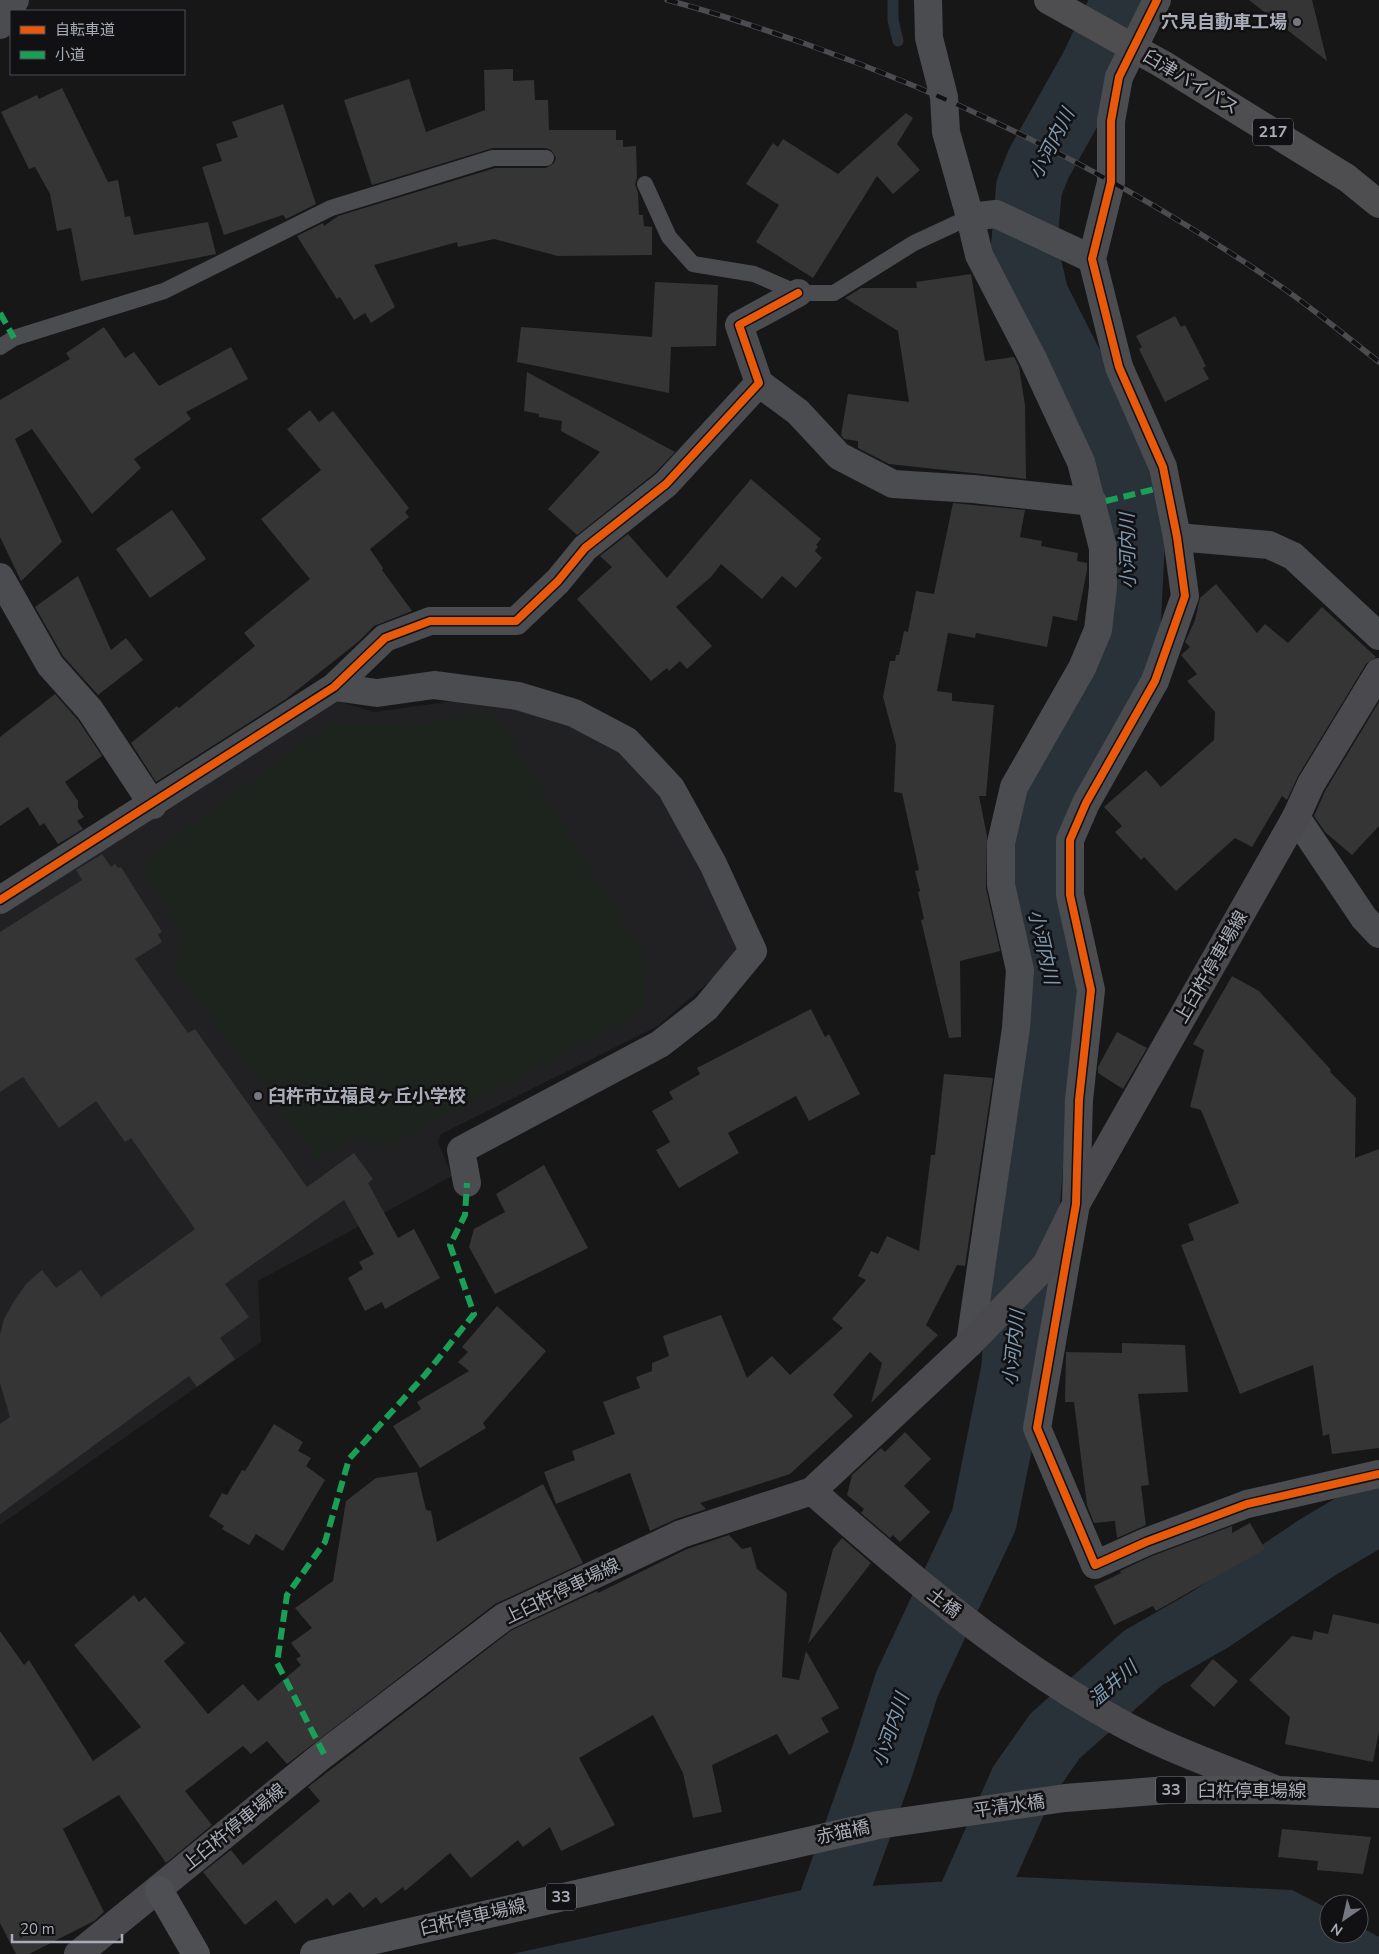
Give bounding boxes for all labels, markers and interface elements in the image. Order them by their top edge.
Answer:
legend [10,10,185,75]
place label: 穴見自動車工場 [1161,10,1287,34]
marker: 穴見自動車工場 [1291,16,1303,28]
text: 自転車道 [55,20,115,40]
street label: 臼津バイパス [1139,44,1243,120]
text: 小道 [55,45,85,65]
water label: 小河内川 [1023,102,1082,184]
road number: 217 [1253,118,1293,146]
water label: 小河内川 [1114,511,1142,589]
street label: 上臼杵停車場線 [1169,906,1253,1028]
water label: 小河内川 [1022,907,1065,989]
place label: 臼杵市立福良ヶ丘小学校 [268,1084,466,1108]
marker: 臼杵市立福良ヶ丘小学校 [252,1090,264,1102]
water label: 小河内川 [997,1307,1031,1387]
street label: 上臼杵停車場線 [500,1553,624,1629]
street label: 土橋 [922,1583,966,1623]
water label: 温井川 [1083,1654,1145,1713]
water label: 小河内川 [866,1688,916,1770]
road number: 33 [1156,1776,1186,1804]
street label: 上臼杵停車場線 [177,1778,291,1876]
street label: 臼杵停車場線 [1198,1779,1306,1803]
street label: 平清水橋 [972,1789,1046,1823]
street label: 赤猫橋 [814,1815,872,1849]
road number: 33 [546,1884,576,1910]
street label: 臼杵停車場線 [418,1893,528,1941]
north arrow [1319,1894,1369,1944]
scale bar [12,1912,122,1944]
text: 20 m [20,1919,55,1939]
text: N [1327,1919,1347,1940]

